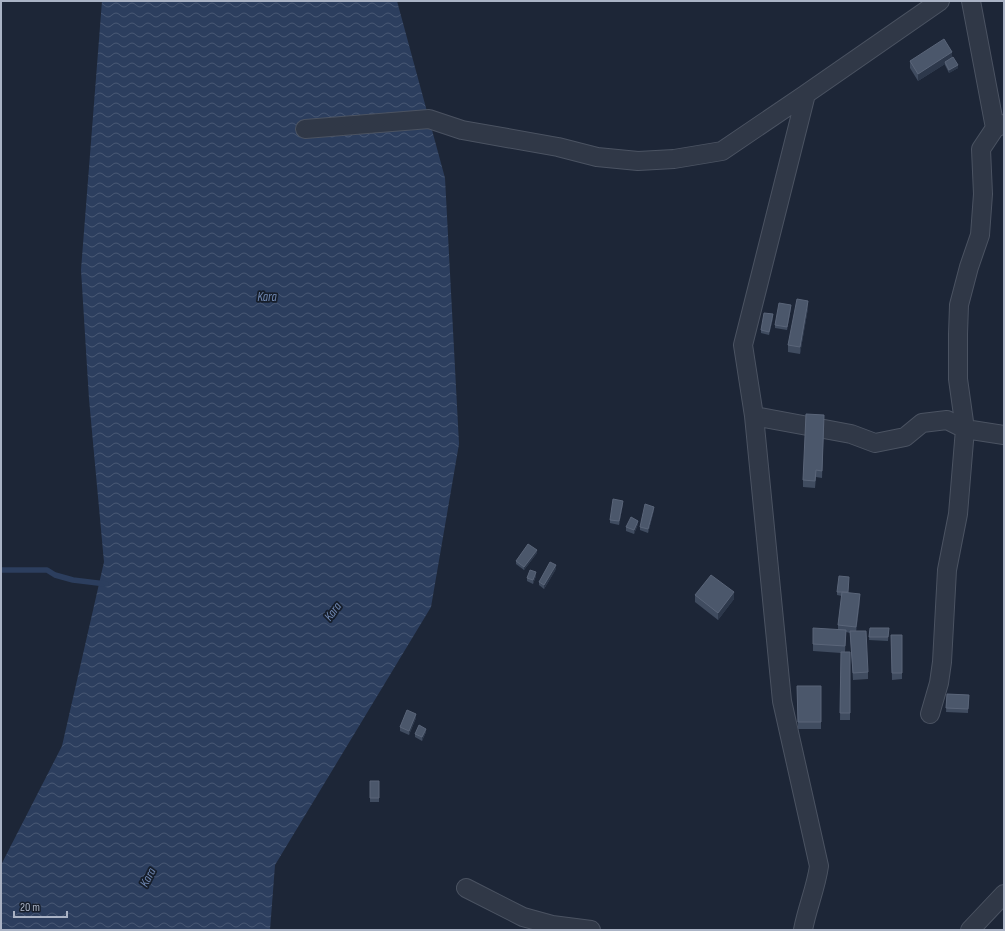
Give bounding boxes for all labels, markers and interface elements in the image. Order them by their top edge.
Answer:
water label: Kara [257,289,277,305]
water label: Kara [321,598,346,624]
water label: Kara [136,864,160,890]
scale bar [14,893,67,919]
text: 20 m [20,900,40,915]

